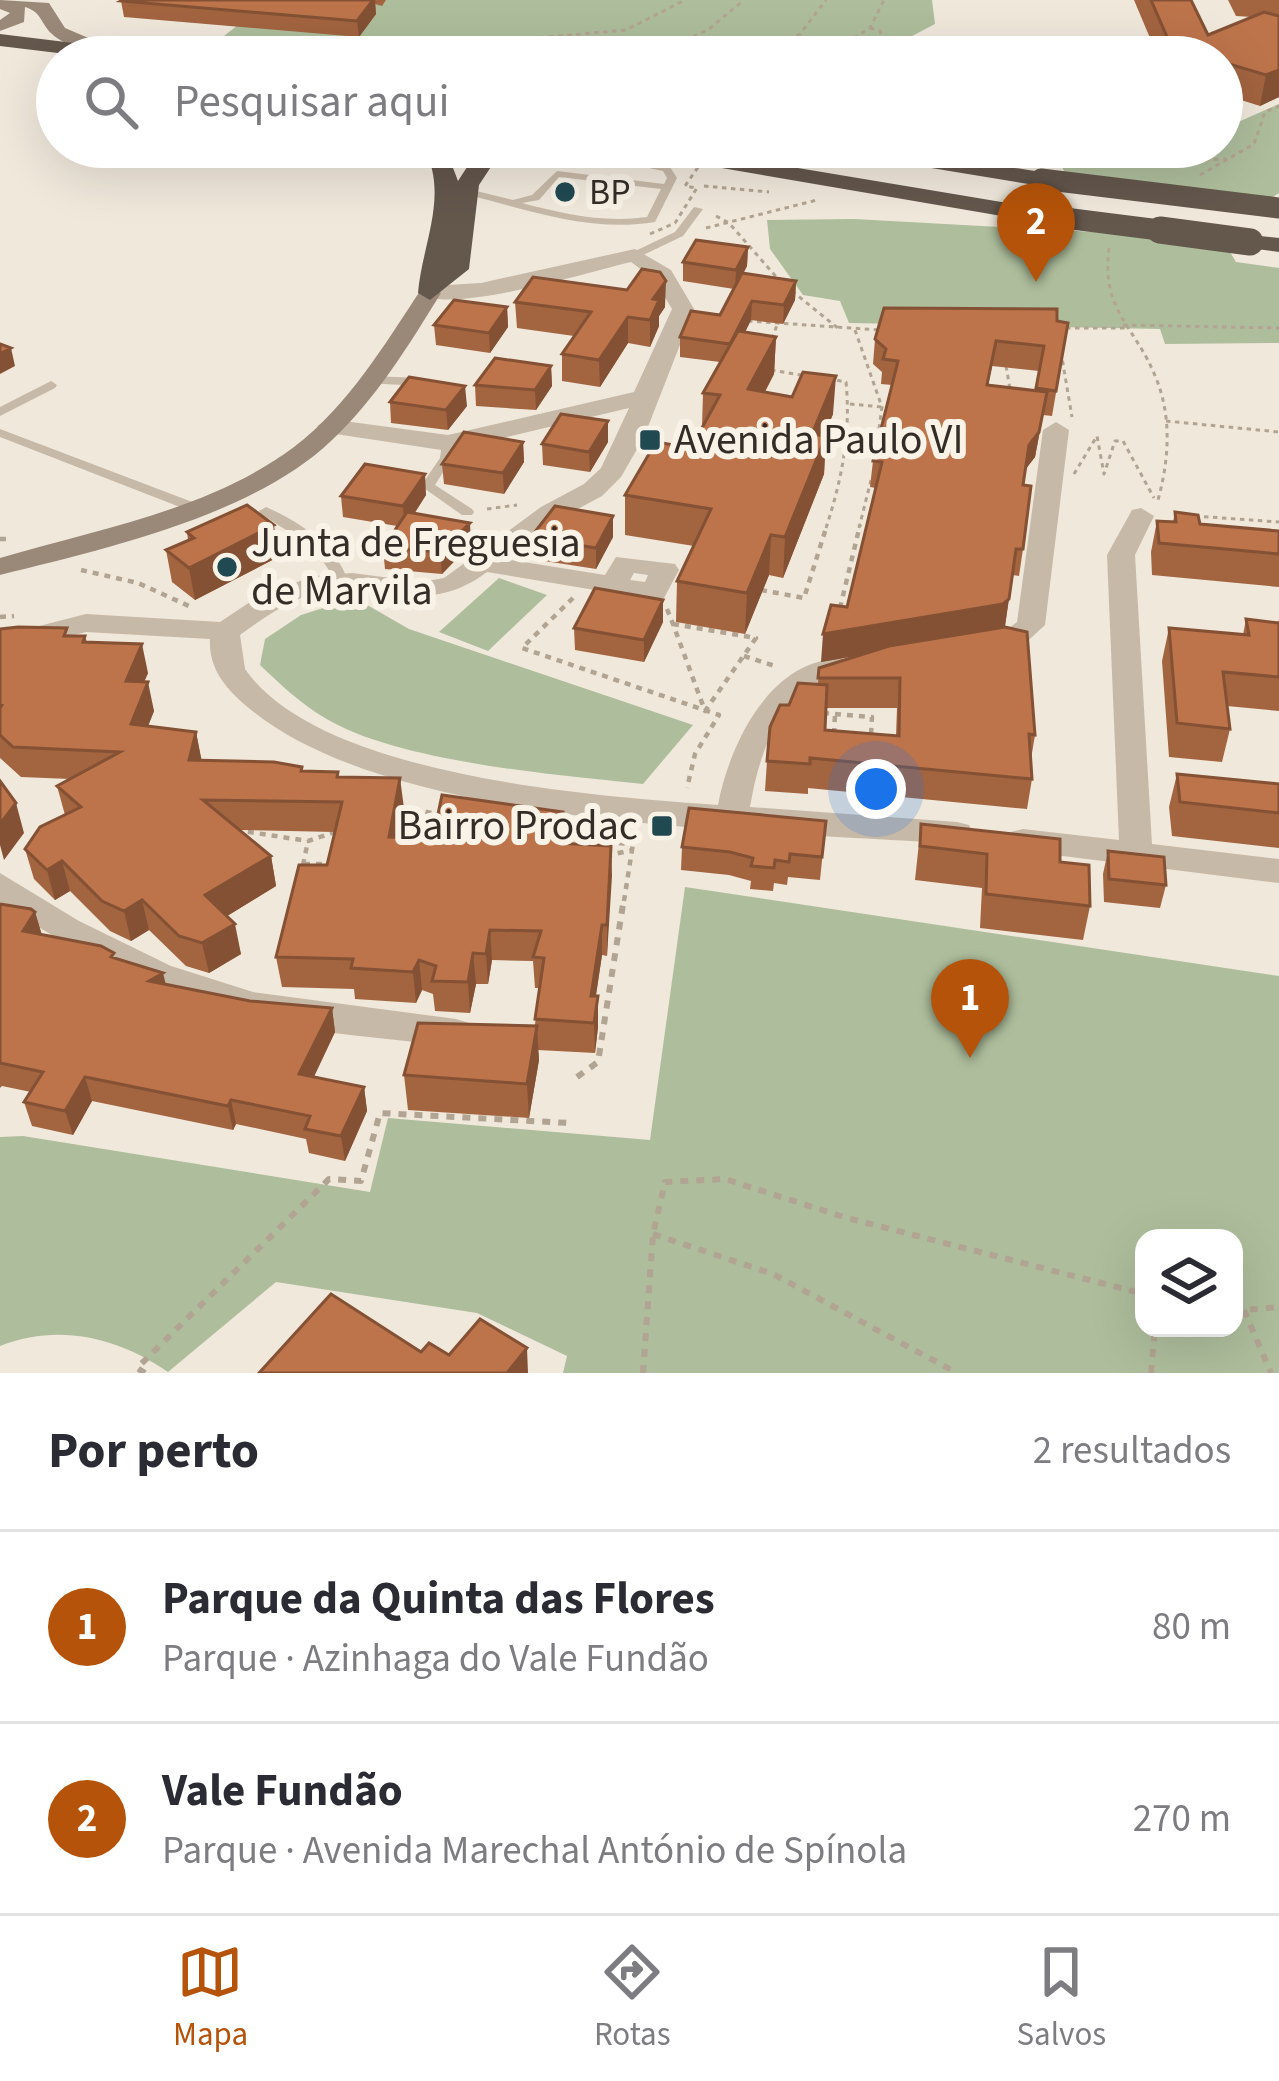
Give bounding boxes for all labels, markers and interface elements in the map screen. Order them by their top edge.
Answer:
search box [36,36,1243,168]
icon: search [78,69,144,135]
text: Pesquisar aqui [174,70,449,134]
place label: BP [589,167,631,218]
marker: BP [552,179,578,205]
pin: 2 [997,183,1075,282]
place label: Avenida Paulo VI [674,410,964,470]
marker: Avenida Paulo VI [637,427,663,453]
place label: Junta de Freguesia de Marvila [251,513,581,621]
marker: Junta de Freguesia de Marvila [214,554,240,580]
your location [846,759,906,819]
place label: Bairro Prodac [398,796,638,856]
marker: Bairro Prodac [649,813,675,839]
pin: 1 [931,959,1009,1058]
map controls [1135,1229,1243,1337]
button: layers [1135,1229,1243,1337]
text: Por perto [48,1415,259,1487]
text: 2 resultados [1033,1423,1231,1479]
text: Parque da Quinta das Flores [162,1567,715,1631]
text: 1 [77,1599,97,1655]
text: 80 m [1152,1599,1231,1655]
text: Parque · Azinhaga do Vale Fundão [162,1631,709,1687]
text: Vale Fundão [162,1759,403,1823]
text: 2 [77,1791,97,1847]
text: 270 m [1133,1791,1231,1847]
text: Parque · Avenida Marechal António de Spínola [162,1823,907,1879]
tab: Mapa [173,1939,248,2058]
tab: Rotas [594,1939,671,2058]
tab: Salvos [1016,1939,1106,2058]

